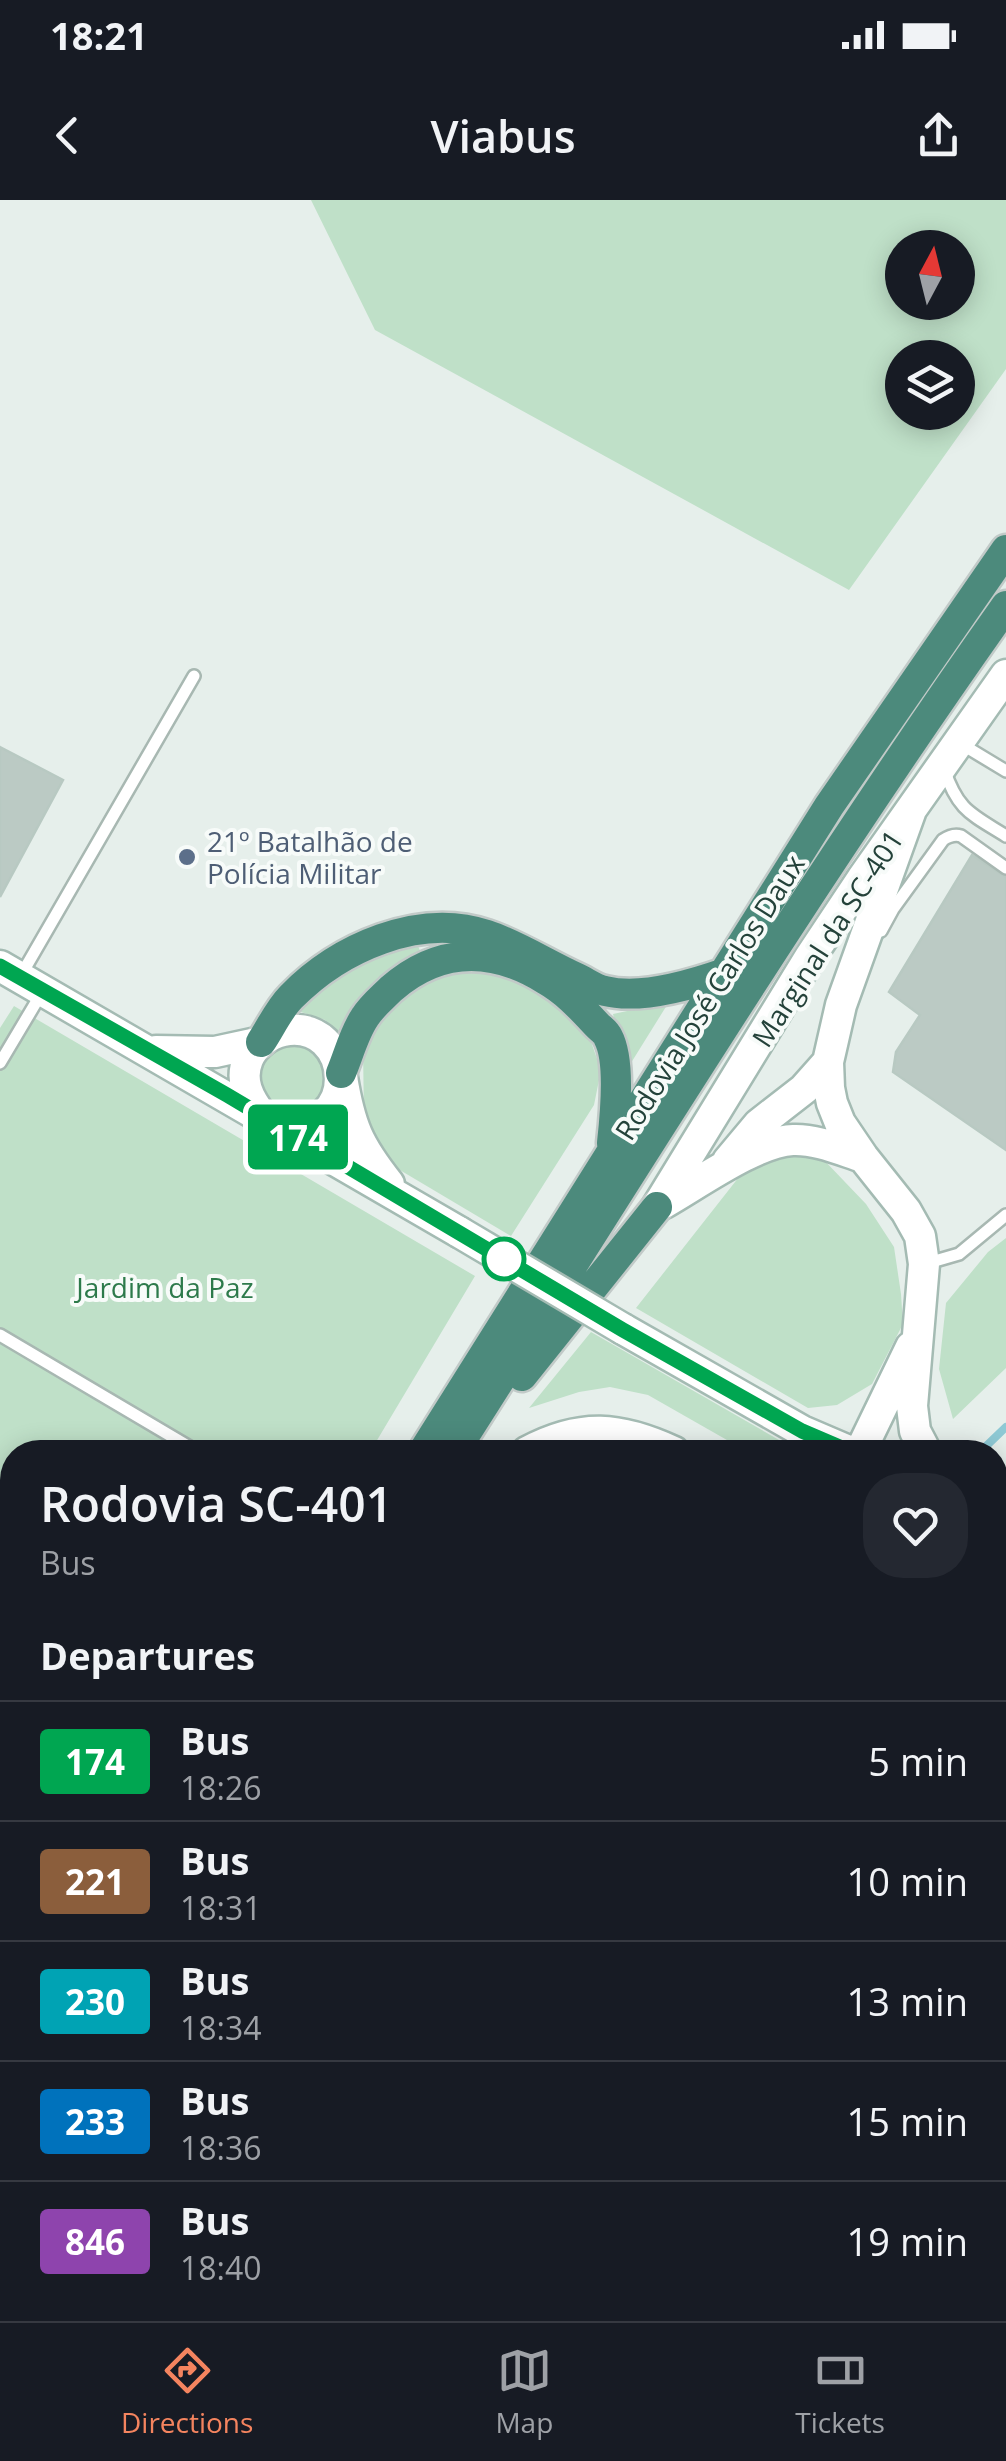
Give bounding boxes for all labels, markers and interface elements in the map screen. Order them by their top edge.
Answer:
text: 18:21 [50,9,148,61]
text: Viabus [430,105,576,166]
icon: back [40,108,95,163]
icon: share [911,108,966,163]
north arrow [885,230,975,320]
map controls [885,230,975,430]
button: layers [885,340,975,430]
place label: 21º Batalhão de Polícia Militar [207,822,413,892]
street label: Marginal da SC-401 [743,822,911,1054]
marker: 21º Batalhão de Polícia Militar [176,846,198,868]
street label: Rodovia José Carlos Daux [606,847,813,1147]
line badge: 174 [240,1104,356,1170]
text: 174 [268,1114,328,1161]
unlabelled marker [483,1238,525,1280]
park label: Jardim da Paz [73,1268,254,1306]
text: Rodovia SC-401 [40,1471,393,1536]
button: heart [863,1473,968,1578]
text: Bus [40,1541,96,1584]
text: Departures [40,1629,255,1681]
text: Bus [180,1714,249,1766]
text: 5 min [868,1735,968,1787]
text: 174 [65,1738,125,1785]
text: 18:26 [180,1766,262,1809]
text: Bus [180,1834,249,1886]
text: 10 min [847,1855,968,1907]
text: 221 [65,1858,125,1905]
text: 18:31 [180,1886,262,1929]
text: Bus [180,1954,249,2006]
text: 13 min [847,1975,968,2027]
text: 230 [65,1978,125,2025]
text: 18:34 [180,2006,262,2049]
text: Bus [180,2074,249,2126]
text: 15 min [847,2095,968,2147]
text: 233 [65,2098,125,2145]
text: 18:36 [180,2126,262,2169]
text: Bus [180,2194,249,2246]
text: 19 min [847,2215,968,2267]
text: 846 [65,2218,125,2265]
text: 18:40 [180,2246,262,2289]
tab: Directions [121,2343,253,2441]
tab: Map [495,2343,553,2441]
tab: Tickets [795,2343,885,2441]

